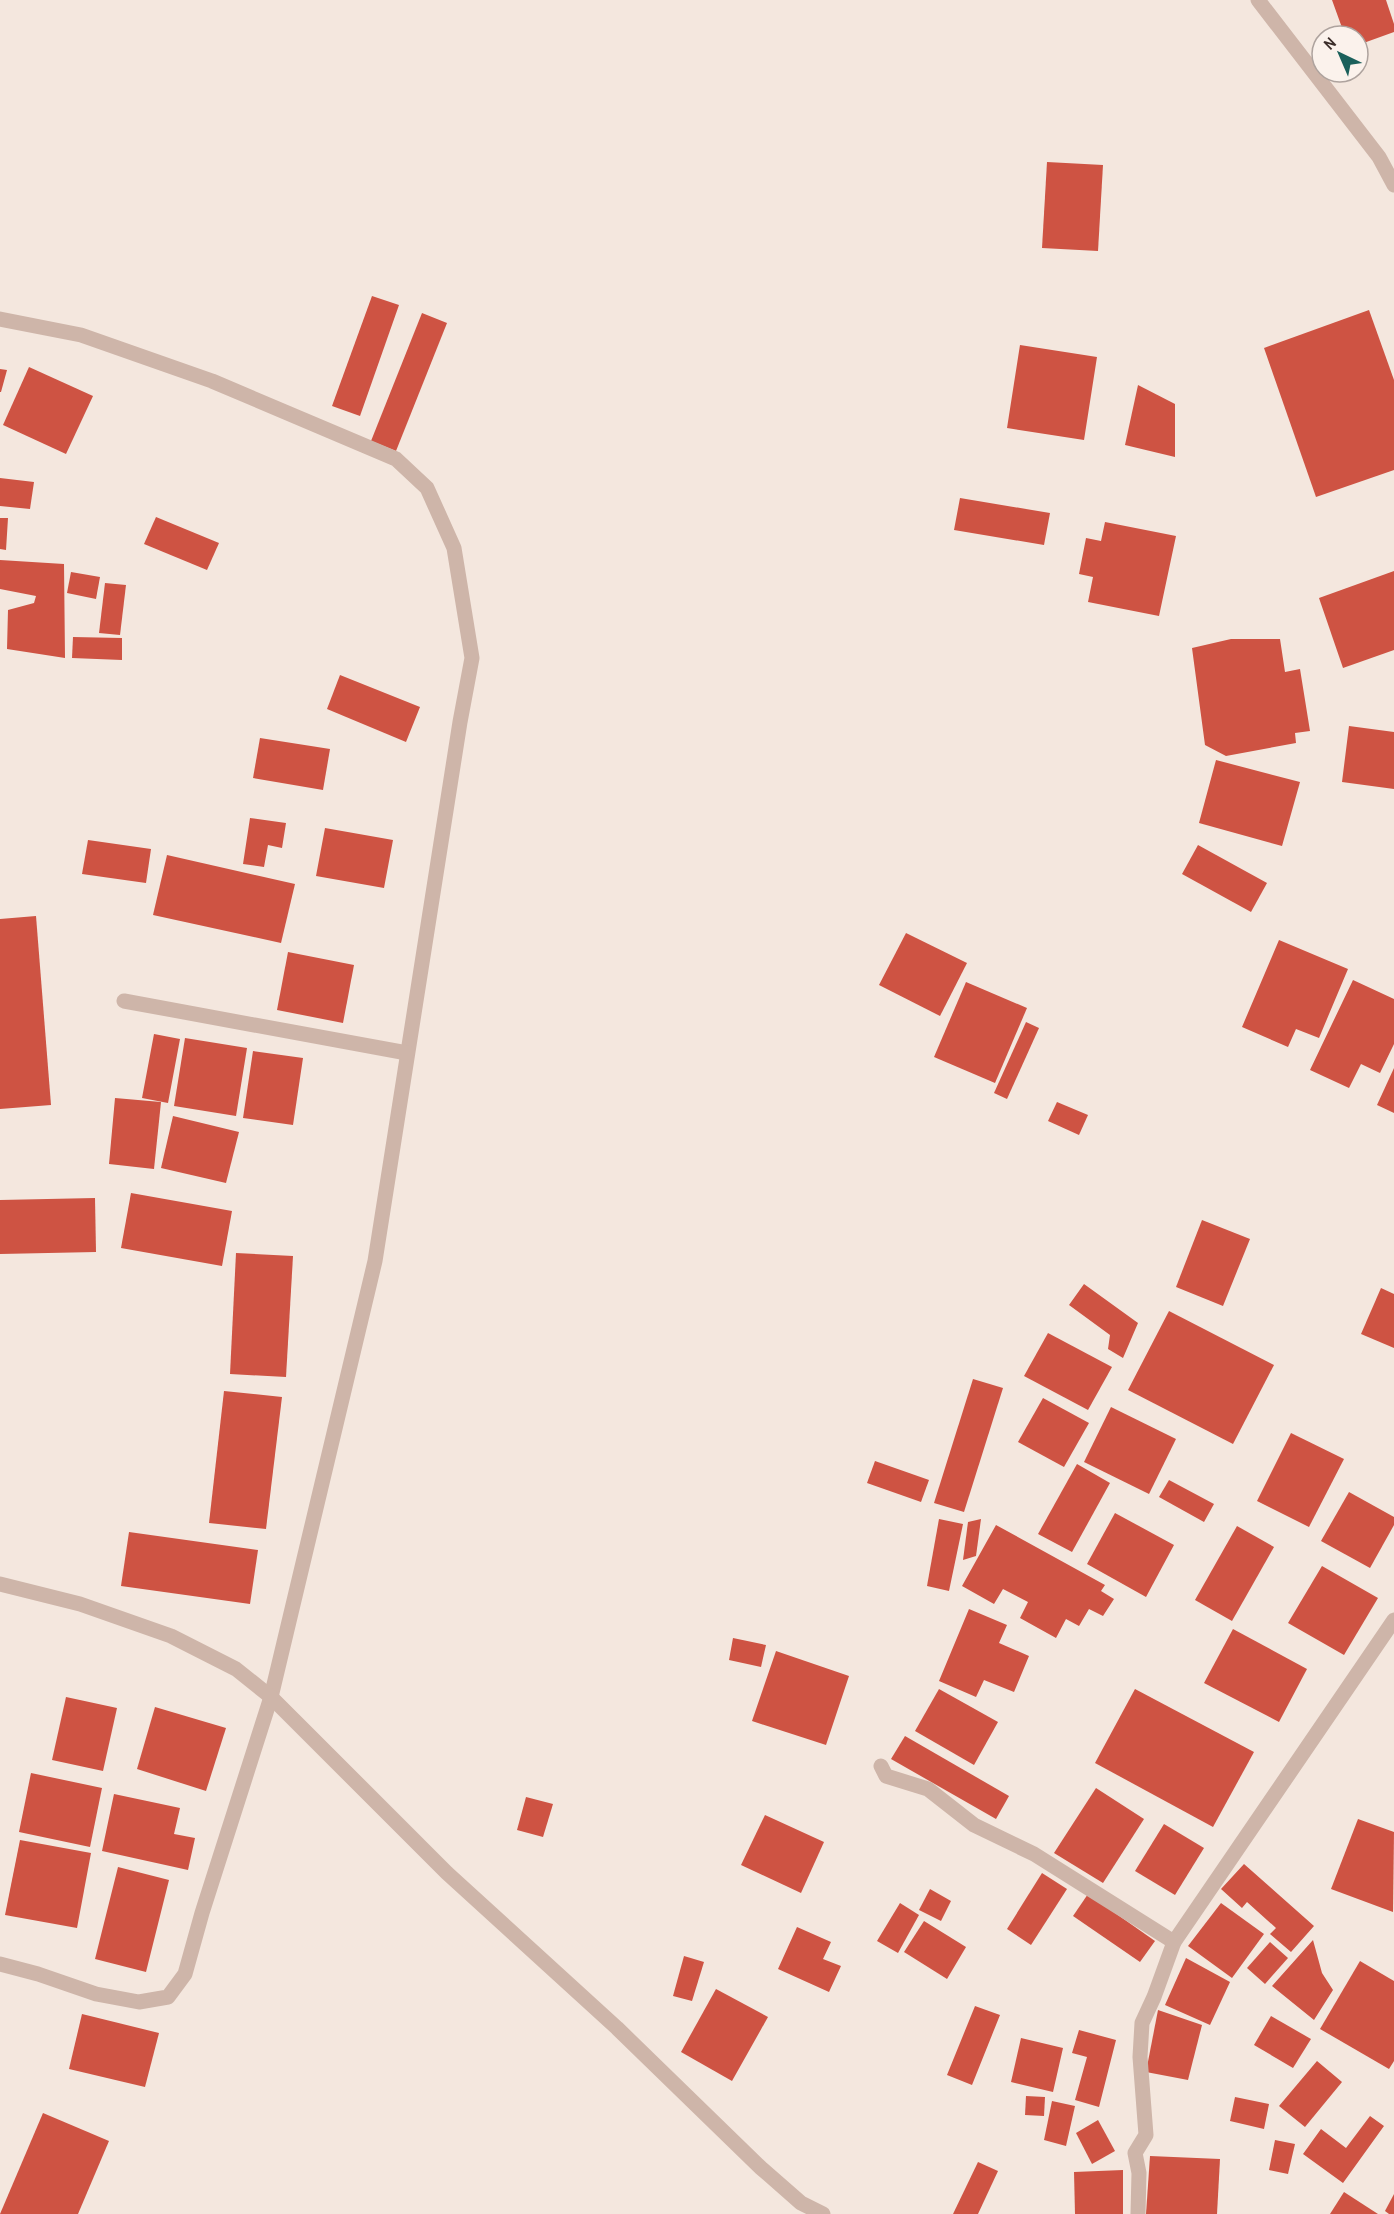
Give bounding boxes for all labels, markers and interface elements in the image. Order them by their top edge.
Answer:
north arrow [1310,24,1370,84]
text: N [1319,32,1341,54]

